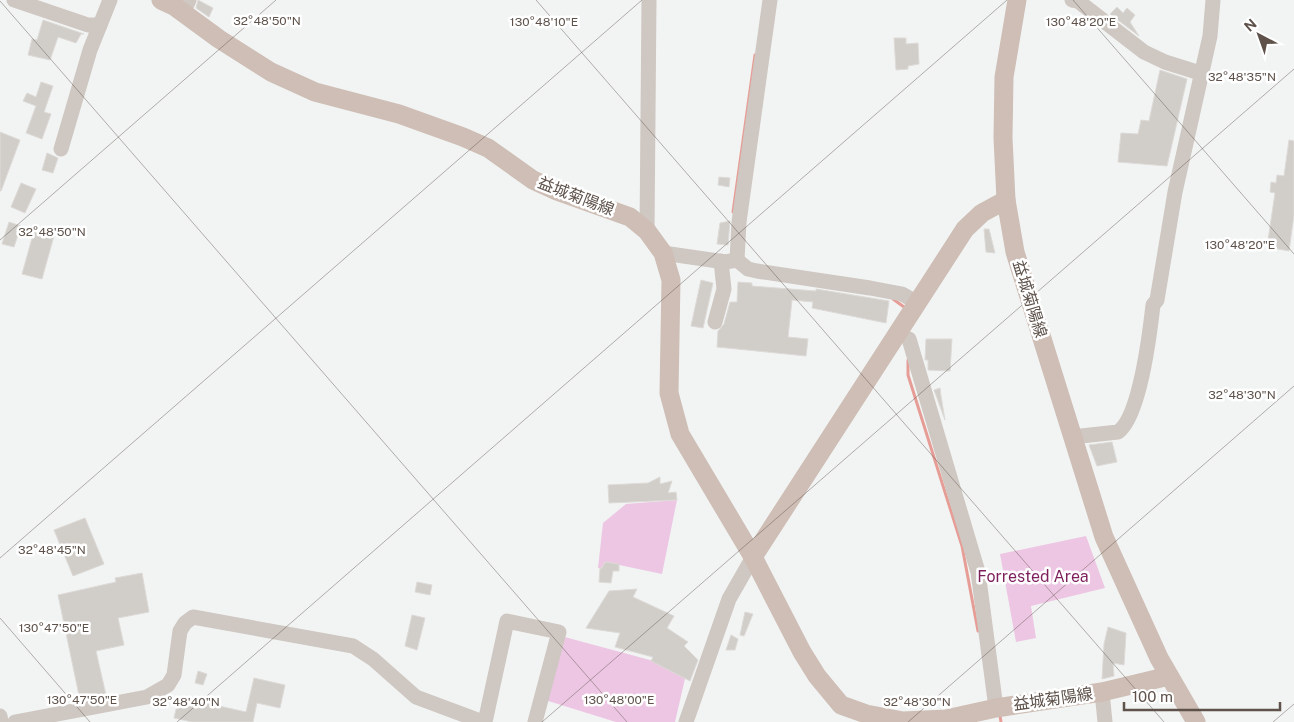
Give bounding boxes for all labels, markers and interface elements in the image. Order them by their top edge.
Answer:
north arrow [1234,10,1284,60]
text: 32°48'50"N [233,14,301,28]
text: 130°48'10"E [510,15,578,29]
text: 130°48'20"E [1046,15,1116,29]
text: N [1241,16,1260,35]
text: 32°48'35"N [1208,70,1276,84]
street label: 益城菊陽線 [535,173,617,219]
text: 32°48'50"N [18,225,86,239]
text: 130°48'20"E [1205,238,1275,252]
street label: 益城菊陽線 [1009,258,1051,340]
text: 32°48'30"N [1208,388,1276,402]
text: 32°48'45"N [18,543,86,557]
park label: Forrested Area [977,567,1089,586]
text: 130°47'50"E [19,621,89,635]
scale bar [1124,680,1280,712]
street label: 益城菊陽線 [1012,684,1094,714]
text: 100 m [1132,688,1173,705]
text: 130°47'50"E [47,693,117,707]
text: 130°48'00"E [584,693,654,707]
text: 32°48'40"N [152,695,220,709]
text: 32°48'30"N [883,695,951,709]

